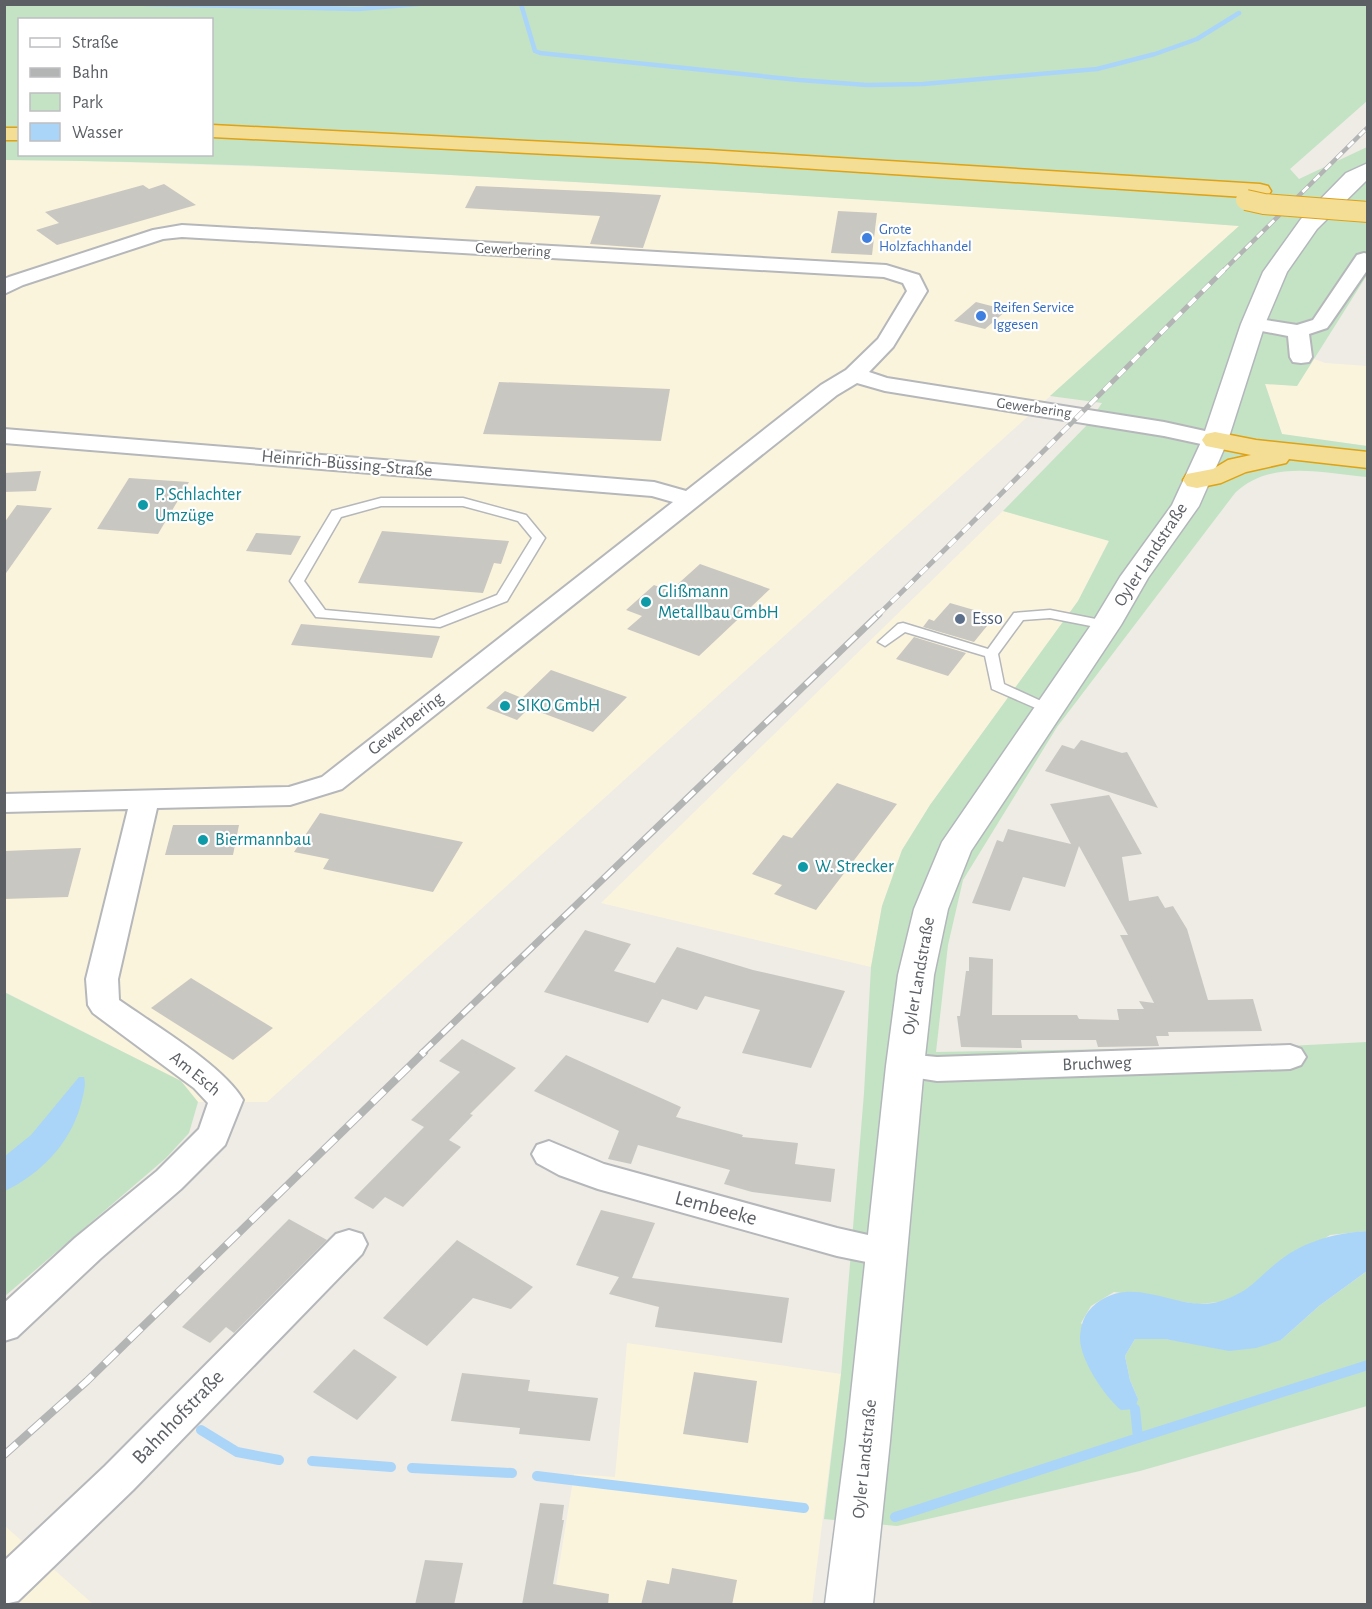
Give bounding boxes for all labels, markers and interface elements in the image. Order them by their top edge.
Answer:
legend [18,18,213,156]
text: Straße [72,34,118,52]
text: Bahn [72,64,108,82]
text: Park [72,94,104,112]
text: Wasser [72,124,123,142]
place label: Grote Holzfachhandel [879,222,972,254]
marker: Grote Holzfachhandel [860,231,874,245]
street label: Gewerbering [475,241,552,260]
place label: Reifen Service Iggesen [993,300,1074,332]
marker: Reifen Service Iggesen [974,309,988,323]
street label: Gewerbering [996,395,1073,421]
street label: Heinrich-Büssing-Straße [261,448,433,480]
place label: P. Schlachter Umzüge [155,486,241,525]
marker: P. Schlachter Umzüge [136,498,150,512]
street label: Oyler Landstraße [1111,500,1191,610]
place label: Glißmann Metallbau GmbH [658,583,779,622]
marker: Glißmann Metallbau GmbH [639,595,653,609]
place label: Esso [972,610,1003,628]
marker: Esso [953,612,967,626]
street label: Gewerbering [365,689,447,759]
place label: SIKO GmbH [517,697,600,715]
marker: SIKO GmbH [498,699,512,713]
place label: Biermannbau [215,831,311,849]
marker: Biermannbau [196,833,210,847]
place label: W. Strecker [815,858,894,876]
marker: W. Strecker [796,860,810,874]
street label: Oyler Landstraße [900,916,938,1036]
street label: Am Esch [166,1048,224,1100]
street label: Bruchweg [1062,1054,1132,1074]
street label: Lembeeke [673,1187,759,1229]
street label: Bahnhofstraße [128,1366,228,1468]
street label: Oyler Landstraße [850,1399,880,1519]

